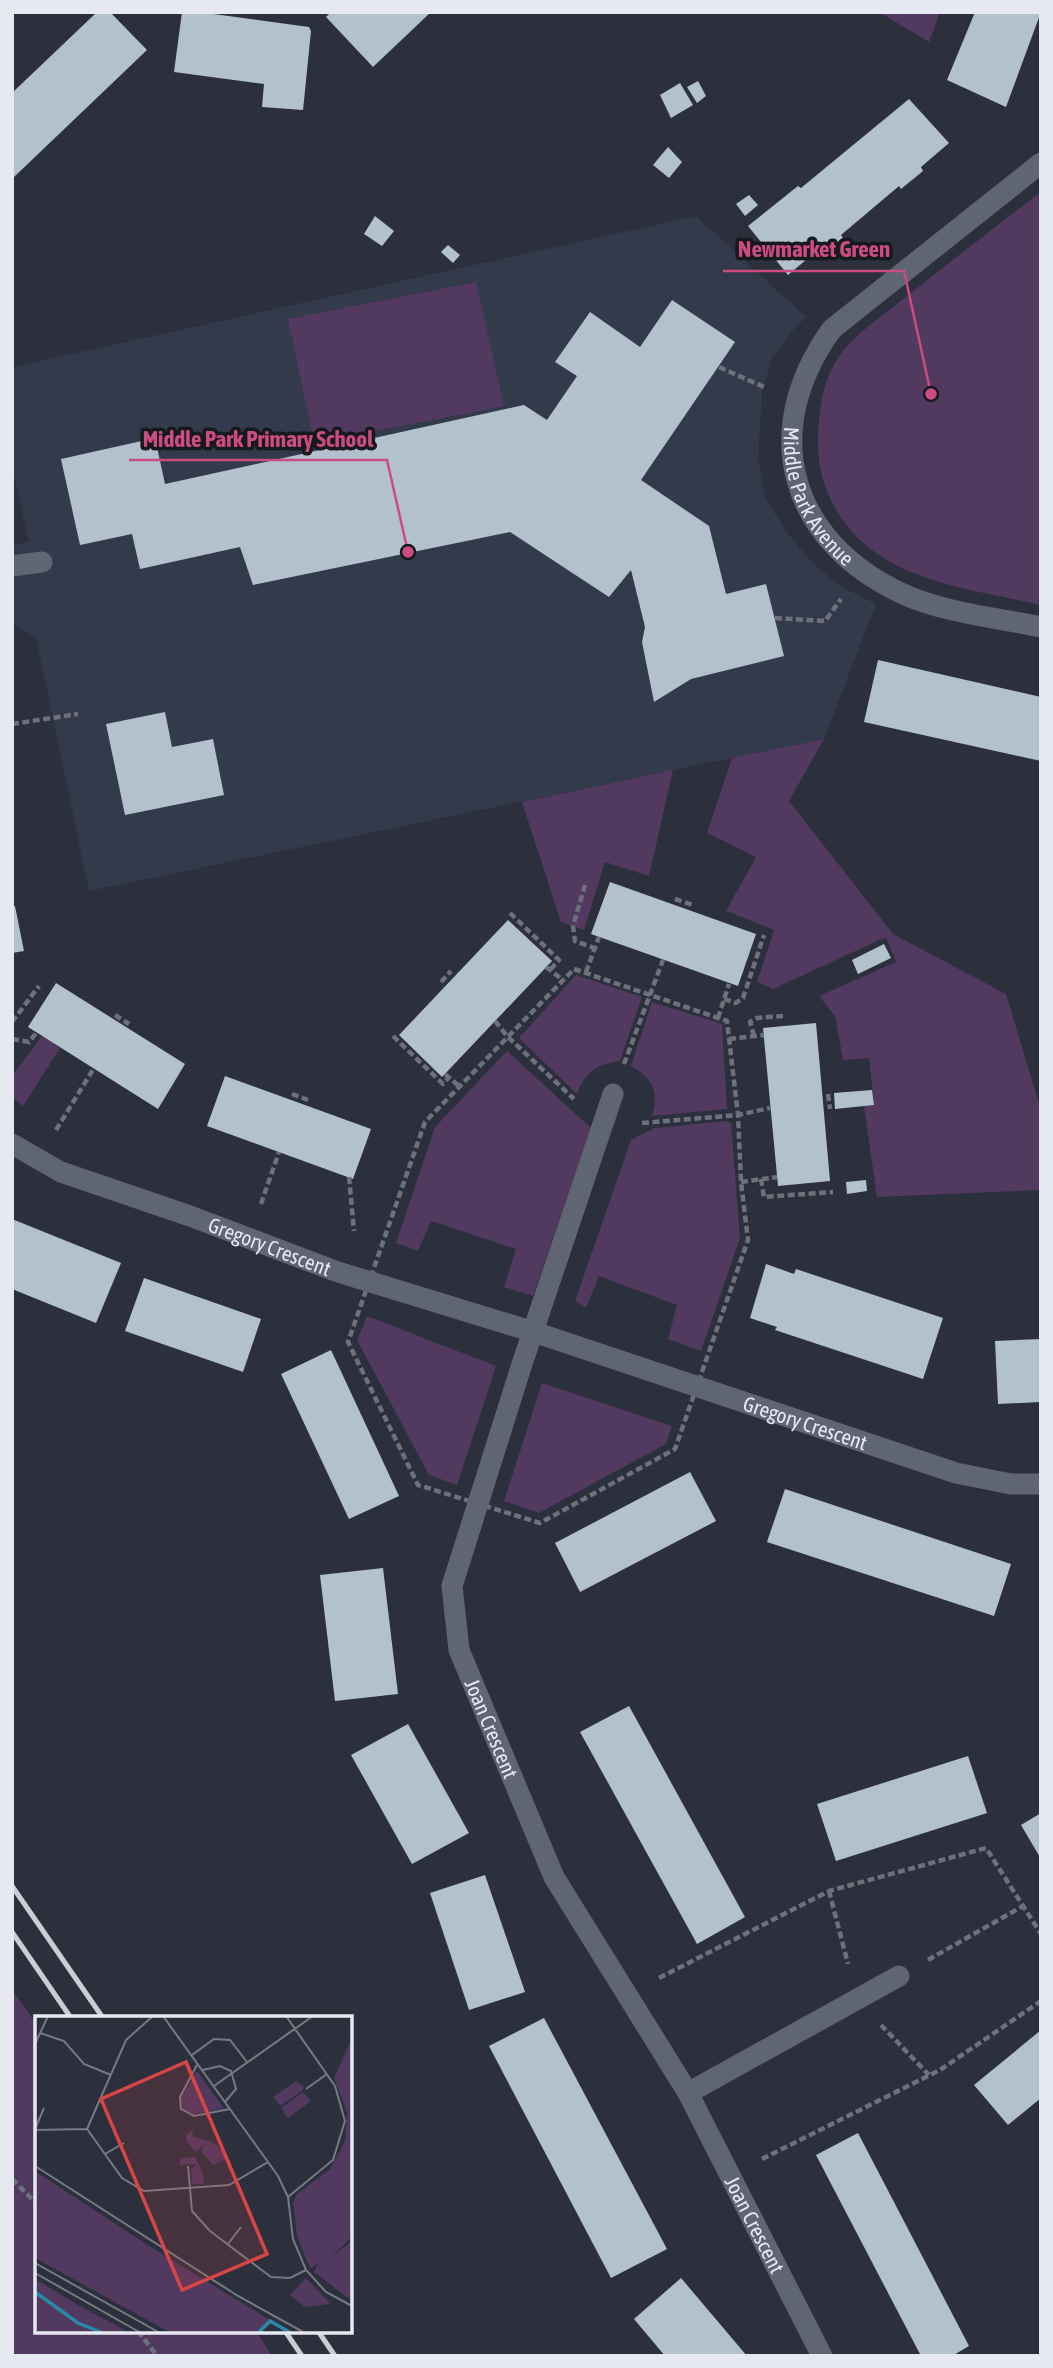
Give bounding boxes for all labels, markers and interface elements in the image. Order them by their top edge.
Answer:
callout: Newmarket Green [723,227,904,271]
text: Newmarket Green [738,236,890,262]
callout: Middle Park Primary School [129,416,387,460]
text: Middle Park Primary School [143,426,374,452]
street label: Middle Park Avenue [780,426,859,570]
street label: Gregory Crescent [205,1212,334,1280]
street label: Gregory Crescent [740,1391,870,1455]
street label: Joan Crescent [460,1675,523,1782]
inset map [35,2016,352,2333]
street label: Joan Crescent [720,2172,790,2277]

